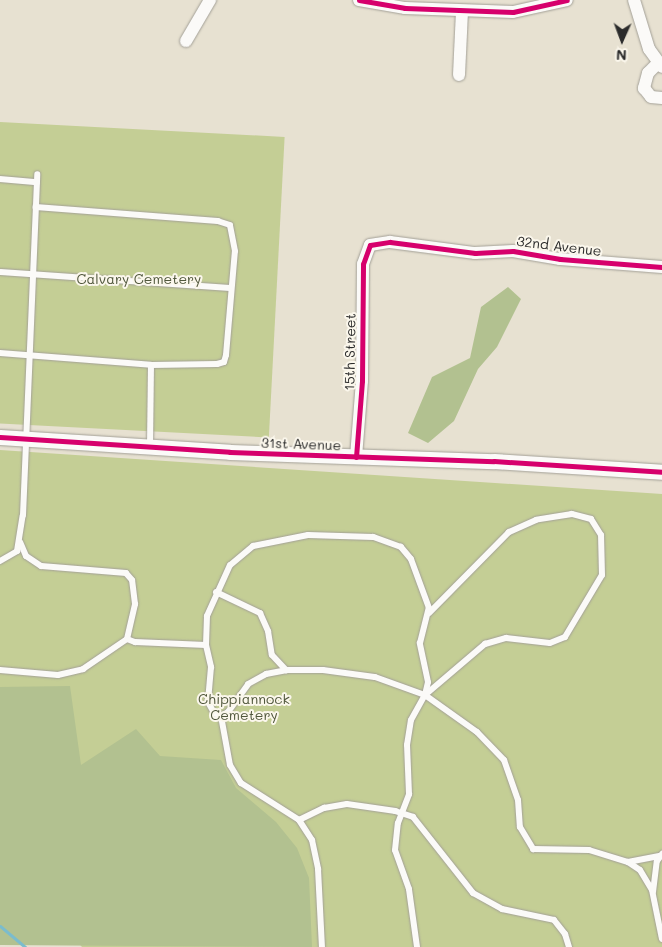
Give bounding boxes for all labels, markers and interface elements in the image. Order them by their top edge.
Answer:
north arrow [597,15,647,65]
text: N [616,46,627,65]
street label: 32nd Avenue [516,232,602,260]
park label: Calvary Cemetery [77,271,201,287]
street label: 15th Street [341,313,359,391]
street label: 31st Avenue [261,434,341,454]
park label: Chippiannock Cemetery [198,691,290,724]

